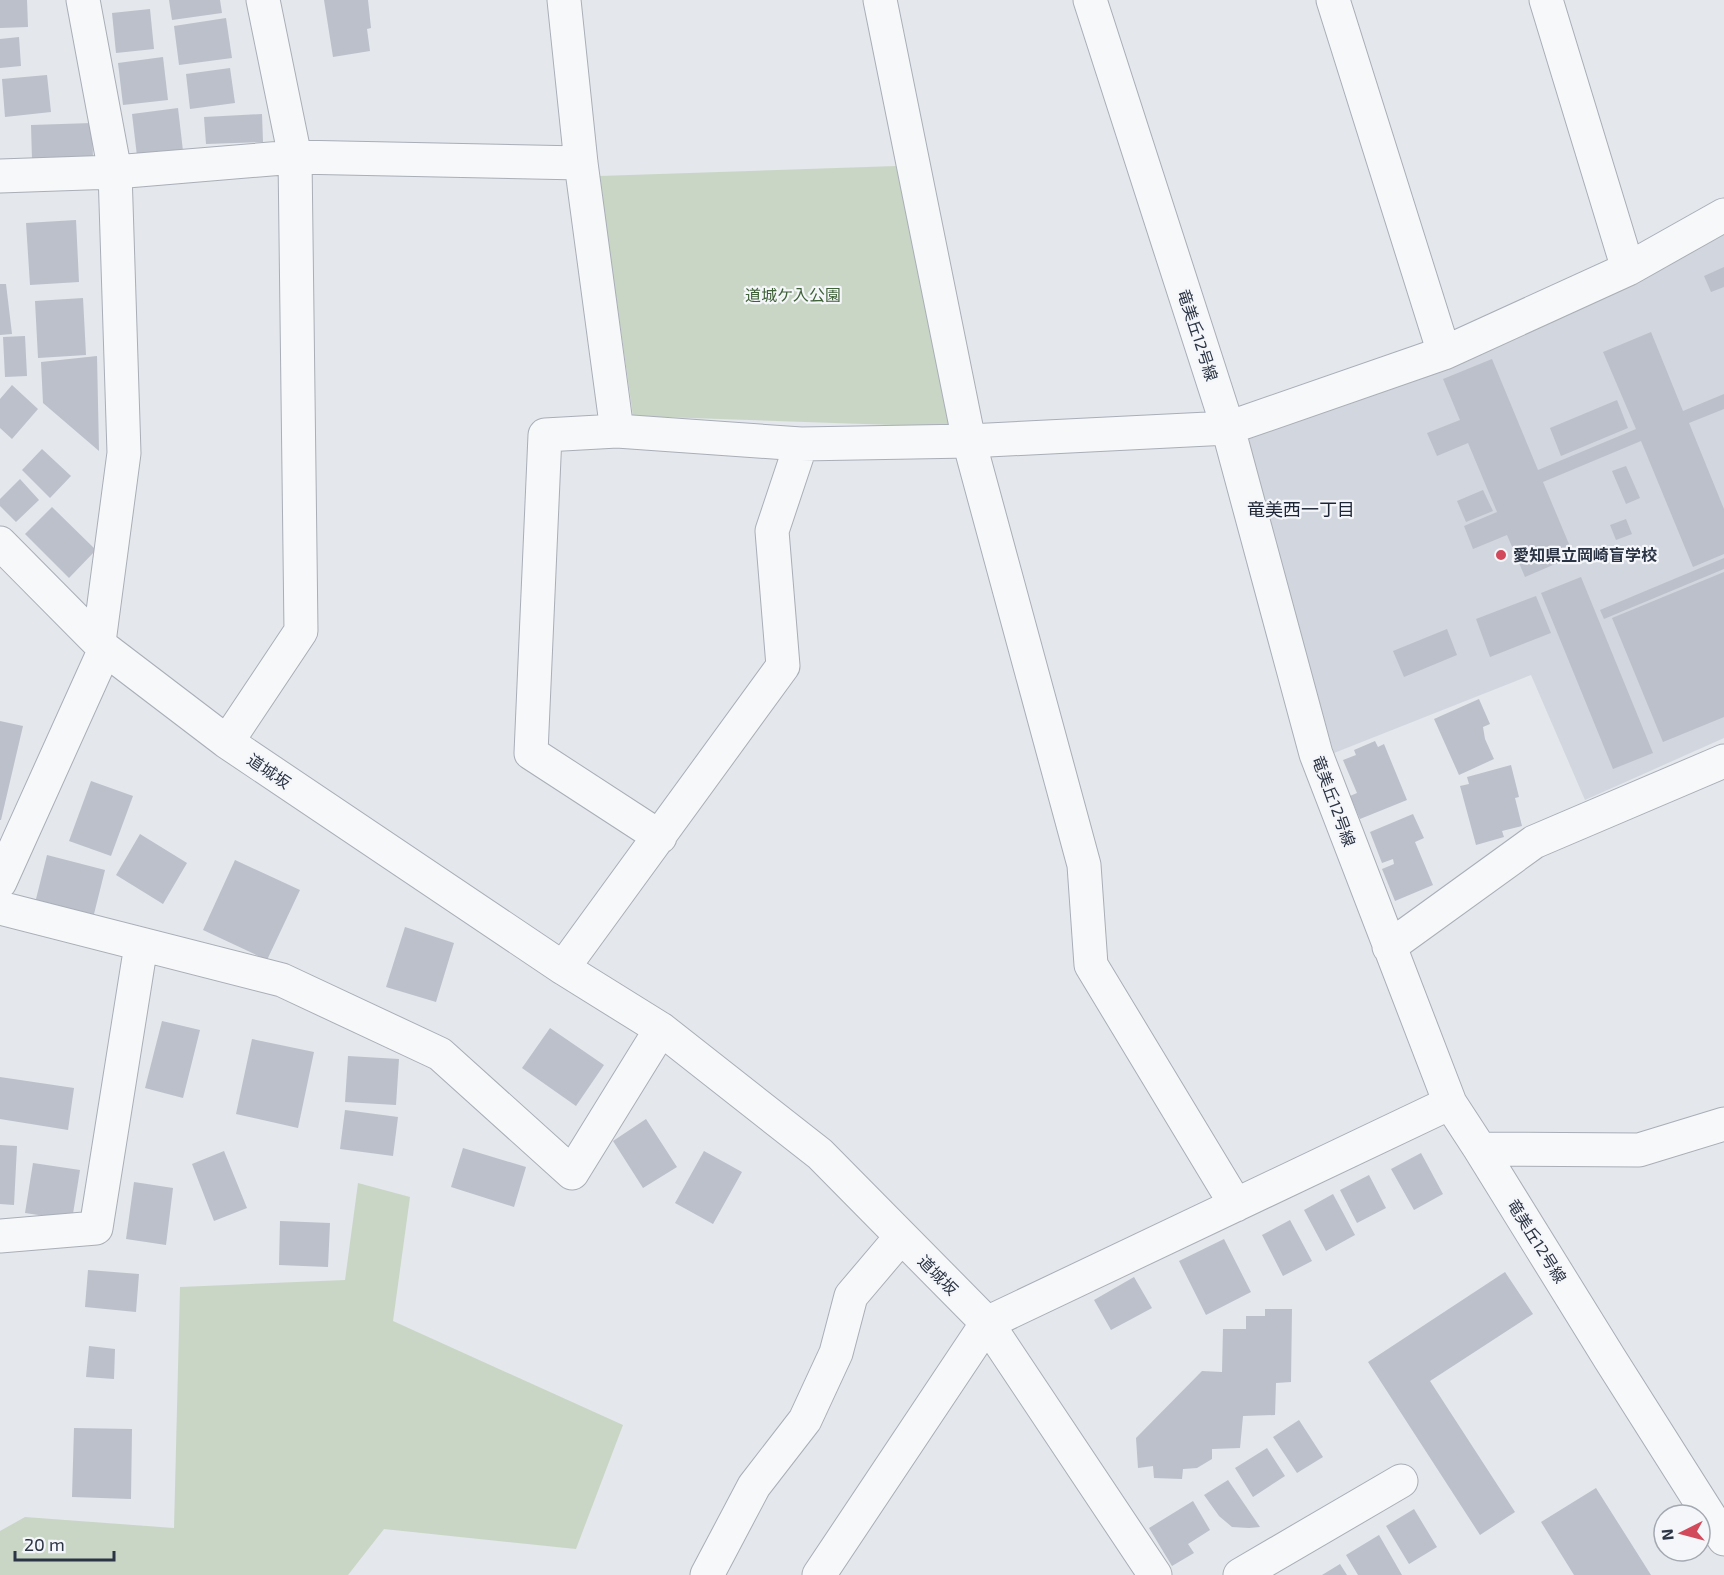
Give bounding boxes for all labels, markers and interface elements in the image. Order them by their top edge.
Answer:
park label: 道城ケ入公園 [745,285,841,304]
street label: 竜美丘12号線 [1175,287,1222,383]
district label: 竜美西一丁目 [1247,498,1355,520]
place label: 愛知県立岡崎盲学校 [1513,545,1657,564]
marker: 愛知県立岡崎盲学校 [1494,548,1508,562]
street label: 道城坂 [244,749,294,792]
street label: 竜美丘12号線 [1309,753,1360,849]
street label: 竜美丘12号線 [1504,1195,1571,1286]
street label: 道城坂 [915,1251,962,1298]
north arrow [1652,1503,1712,1563]
scale bar [15,1524,114,1562]
text: N [1657,1528,1677,1541]
text: 20 m [24,1533,65,1555]

